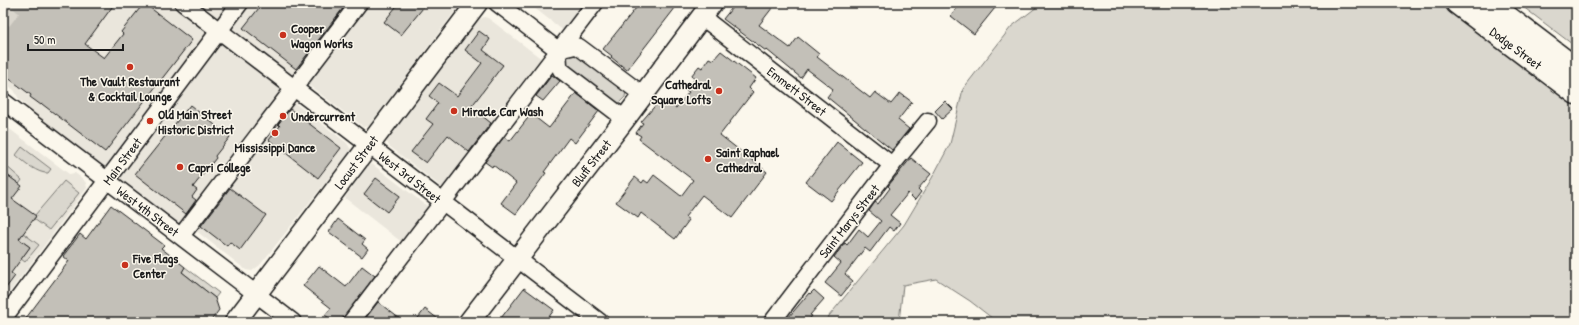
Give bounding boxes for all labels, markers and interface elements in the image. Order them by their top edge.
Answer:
place label: Cooper Wagon Works [291,19,353,53]
street label: Dodge Street [1486,23,1546,74]
scale bar [28,26,123,52]
marker: Cooper Wagon Works [278,30,288,40]
text: 50 m [34,31,55,48]
marker: The Vault Restaurant & Cocktail Lounge [125,62,135,72]
street label: Emmett Street [764,62,831,120]
place label: The Vault Restaurant & Cocktail Lounge [79,72,180,106]
place label: Cathedral Square Lofts [651,75,712,109]
marker: Cathedral Square Lofts [714,86,724,96]
place label: Miracle Car Wash [462,102,544,120]
place label: Old Main Street Historic District [158,105,234,138]
marker: Miracle Car Wash [449,106,459,116]
place label: Undercurrent [291,107,356,125]
marker: Undercurrent [278,111,288,121]
marker: Old Main Street Historic District [145,116,155,126]
marker: Mississippi Dance [270,128,280,138]
street label: Locust Street [330,131,382,193]
street label: Main Street [98,133,146,188]
street label: Bluff Street [567,135,615,190]
place label: Mississippi Dance [235,138,316,157]
place label: Saint Raphael Cathedral [716,143,780,176]
street label: West 3rd Street [375,147,445,207]
marker: Saint Raphael Cathedral [703,154,713,164]
place label: Capri College [188,158,252,177]
marker: Capri College [175,162,185,172]
street label: Saint Marys Street [815,180,884,262]
street label: West 4th Street [113,182,183,241]
place label: Five Flags Center [132,249,178,282]
marker: Five Flags Center [120,260,130,270]

